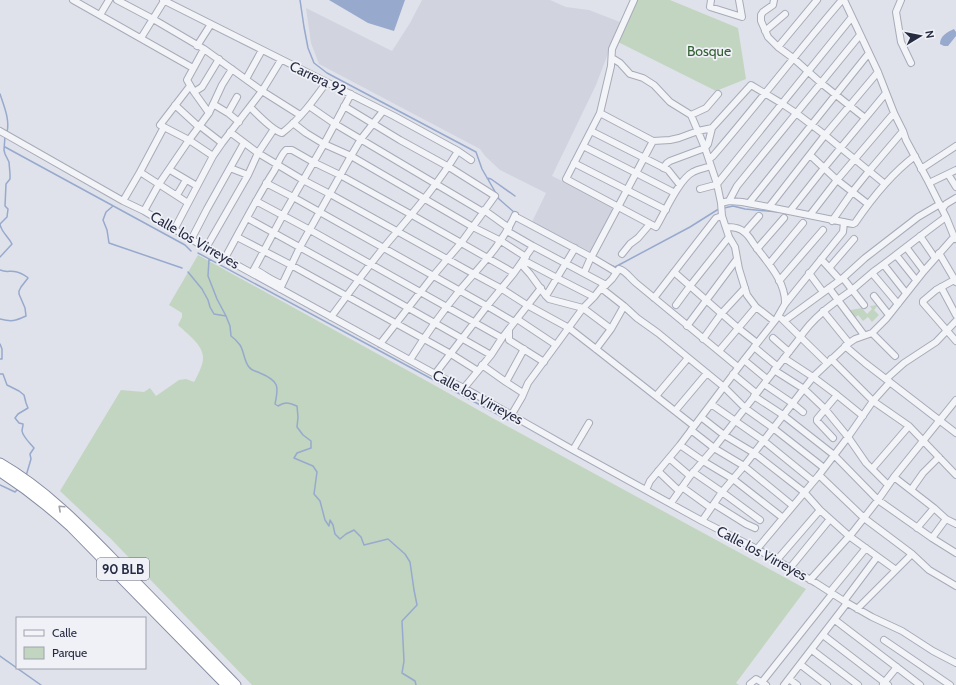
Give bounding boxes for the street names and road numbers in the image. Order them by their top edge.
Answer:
street label: Carrera 92 [287,57,349,99]
street label: Calle los Virreyes [147,207,243,273]
street label: Calle los Virreyes [430,366,526,428]
street label: Calle los Virreyes [714,522,810,584]
road number: 90 BLB [97,558,149,580]

